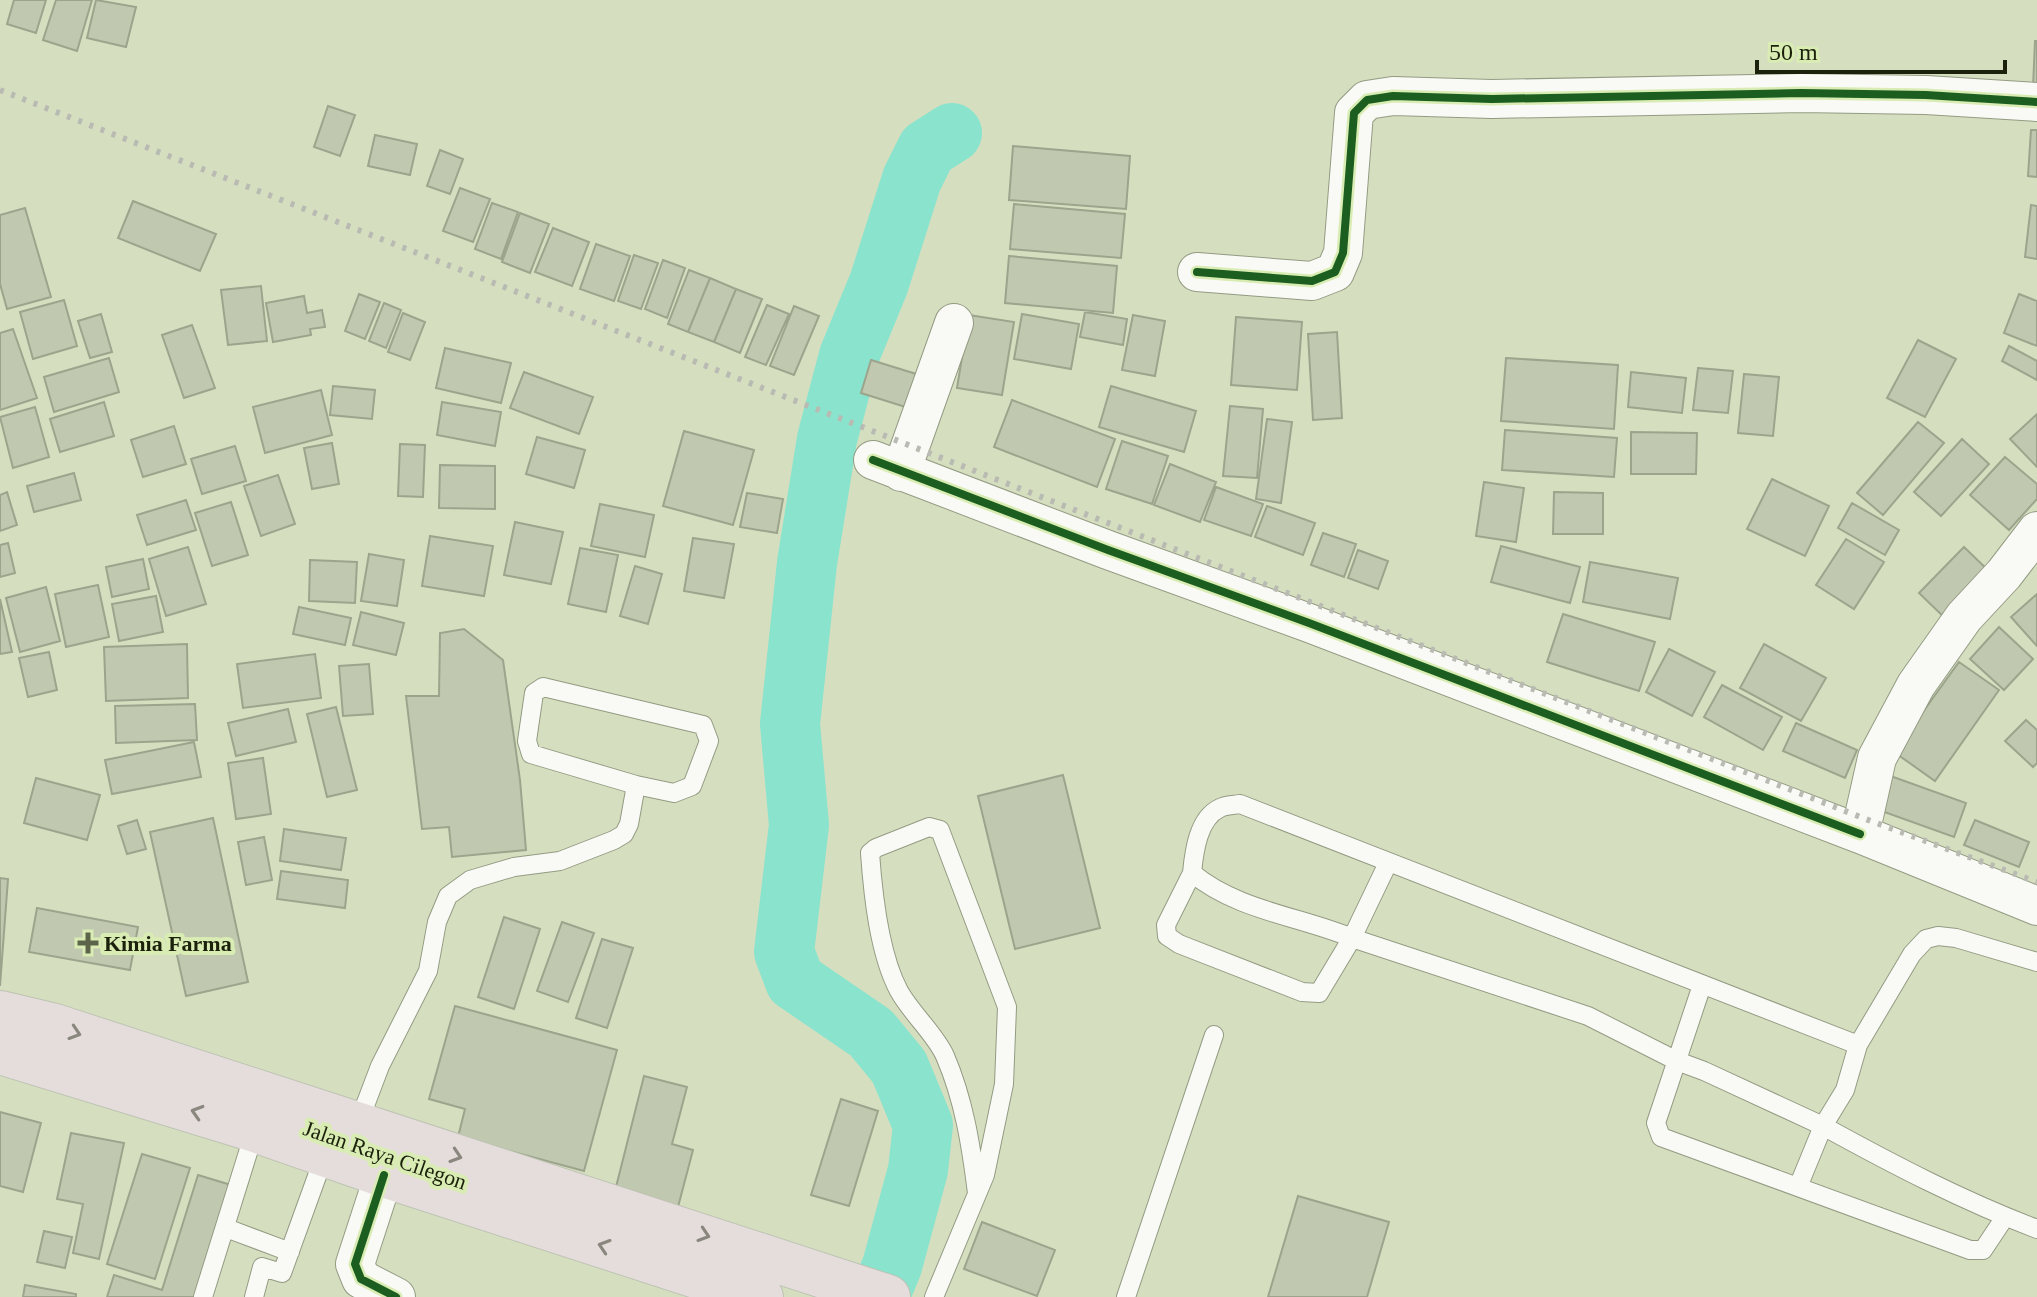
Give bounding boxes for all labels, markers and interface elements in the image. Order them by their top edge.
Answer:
scale bar [1757,24,2005,74]
text: 50 m [1769,39,1818,65]
place label: Kimia Farma [104,931,232,956]
marker: Kimia Farma [79,934,97,952]
one-way arrow [68,1024,82,1040]
one-way arrow [191,1105,205,1121]
street label: Jalan Raya Cilegon [300,1115,470,1195]
one-way arrow [449,1147,462,1163]
one-way arrow [696,1226,710,1242]
one-way arrow [598,1240,612,1256]

